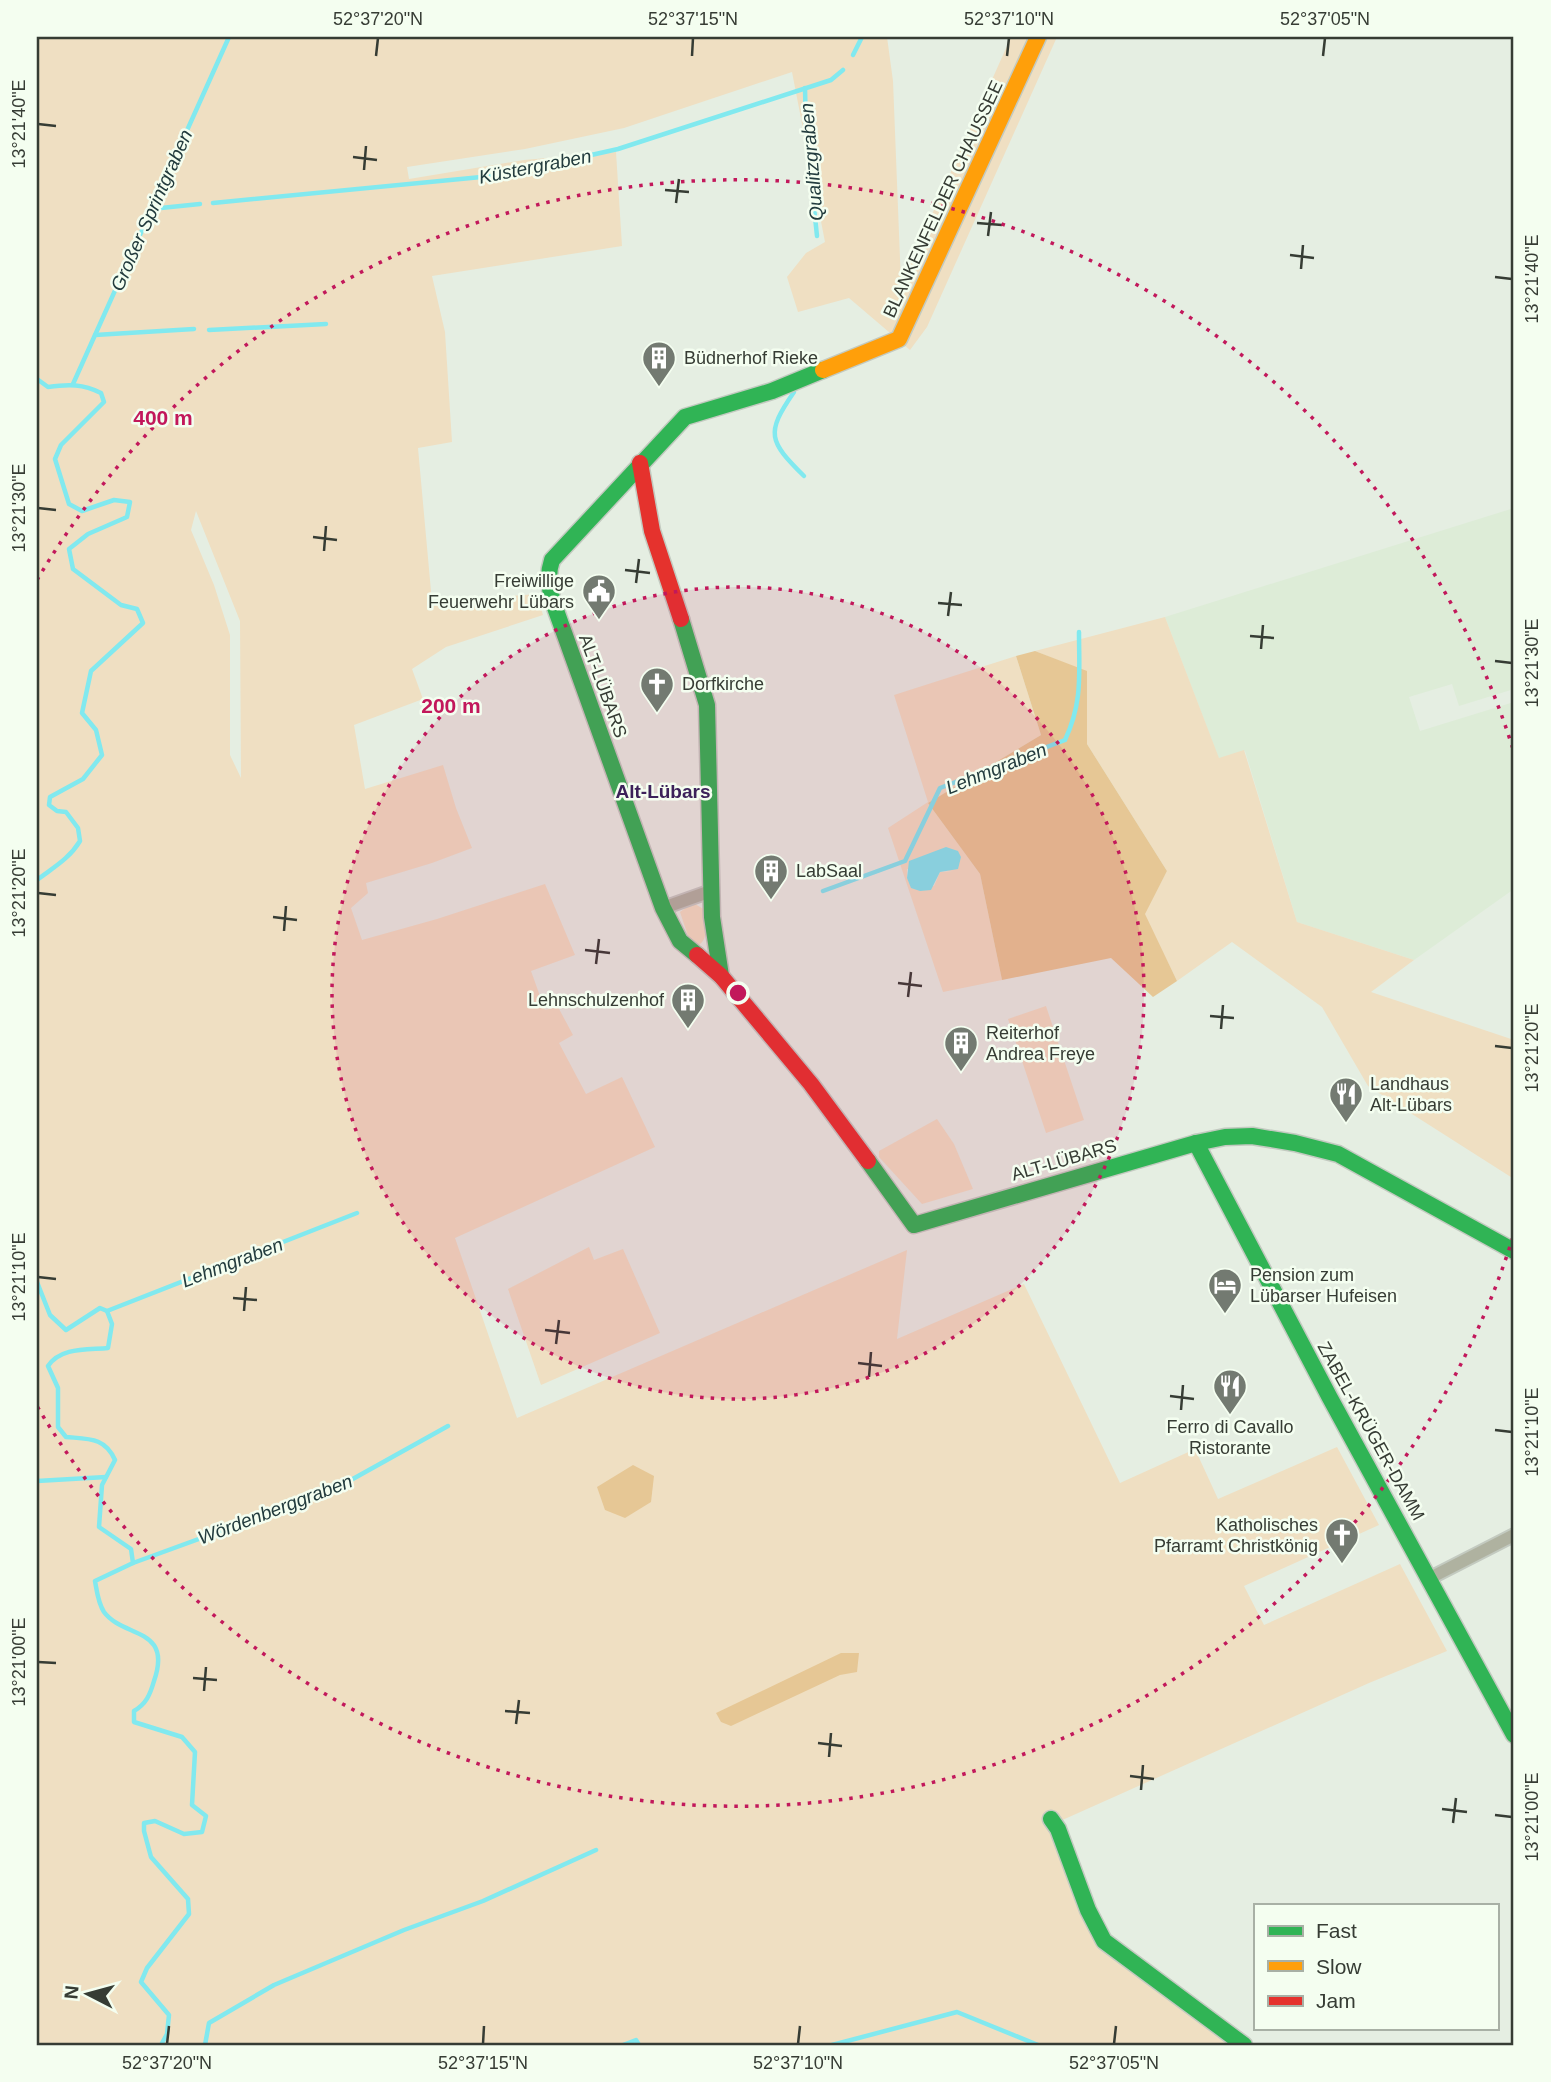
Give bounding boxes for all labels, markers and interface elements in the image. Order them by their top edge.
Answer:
text: 52°37'20"N [333,9,423,29]
text: 52°37'15"N [648,9,738,29]
text: 52°37'10"N [964,9,1054,29]
text: 52°37'05"N [1280,9,1370,29]
street label: BLANKENFELDER CHAUSSEE [879,77,1007,321]
text: 13°21'40"E [9,79,29,169]
water label: Qualitzgraben [796,102,827,222]
water label: Großer Sprintgraben [106,126,196,294]
water label: Küstergraben [477,145,593,188]
text: 13°21'40"E [1522,234,1542,324]
building icon: Büdnerhof Rieke [640,339,678,388]
place label: Büdnerhof Rieke [684,348,818,368]
text: 400 m [133,406,193,429]
text: 13°21'30"E [9,463,29,553]
place label: Freiwillige Feuerwehr Lübars [428,571,574,612]
public building icon: Freiwillige Feuerwehr Lübars [580,572,618,621]
text: 13°21'30"E [1522,618,1542,708]
street label: ALT-LÜBARS [575,632,631,740]
church icon: Dorfkirche [638,665,676,714]
place label: Dorfkirche [682,674,764,694]
text: 200 m [421,694,481,717]
water label: Lehmgraben [943,739,1050,798]
district label: Alt-Lübars [616,781,711,802]
text: 13°21'20"E [9,848,29,938]
building icon: LabSaal [752,852,790,901]
place label: LabSaal [796,861,862,881]
building icon: Lehnschulzenhof [669,981,707,1030]
centre of rings [726,981,750,1005]
place label: Lehnschulzenhof [528,990,665,1010]
text: 13°21'20"E [1522,1003,1542,1093]
place label: Reiterhof Andrea Freye [986,1023,1095,1064]
building icon: Reiterhof Andrea Freye [942,1024,980,1073]
place label: Landhaus Alt-Lübars [1370,1074,1452,1115]
restaurant icon: Landhaus Alt-Lübars [1327,1075,1365,1124]
street label: ALT-LÜBARS [1009,1135,1119,1185]
text: 13°21'10"E [9,1232,29,1322]
water label: Lehmgraben [179,1234,286,1291]
place label: Pension zum Lübarser Hufeisen [1250,1265,1397,1306]
hotel icon: Pension zum Lübarser Hufeisen [1206,1266,1244,1315]
street label: ZABEL-KRÜGER-DAMM [1314,1338,1428,1524]
restaurant icon: Ferro di Cavallo Ristorante [1211,1367,1249,1416]
text: 13°21'10"E [1522,1387,1542,1477]
place label: Ferro di Cavallo Ristorante [1166,1417,1294,1458]
water label: Wördenberggraben [195,1470,355,1549]
place label: Katholisches Pfarramt Christkönig [1154,1515,1318,1556]
church icon: Katholisches Pfarramt Christkönig [1323,1516,1361,1565]
text: 13°21'00"E [9,1617,29,1707]
text: 13°21'00"E [1522,1772,1542,1862]
legend [1254,1904,1498,2030]
text: Fast [1316,1919,1357,1942]
text: Slow [1316,1955,1362,1978]
north arrow [52,1960,122,2030]
text: N [60,1984,83,2000]
text: Jam [1316,1989,1356,2012]
text: 52°37'20"N [122,2053,212,2073]
text: 52°37'15"N [438,2053,528,2073]
text: 52°37'10"N [753,2053,843,2073]
text: 52°37'05"N [1069,2053,1159,2073]

